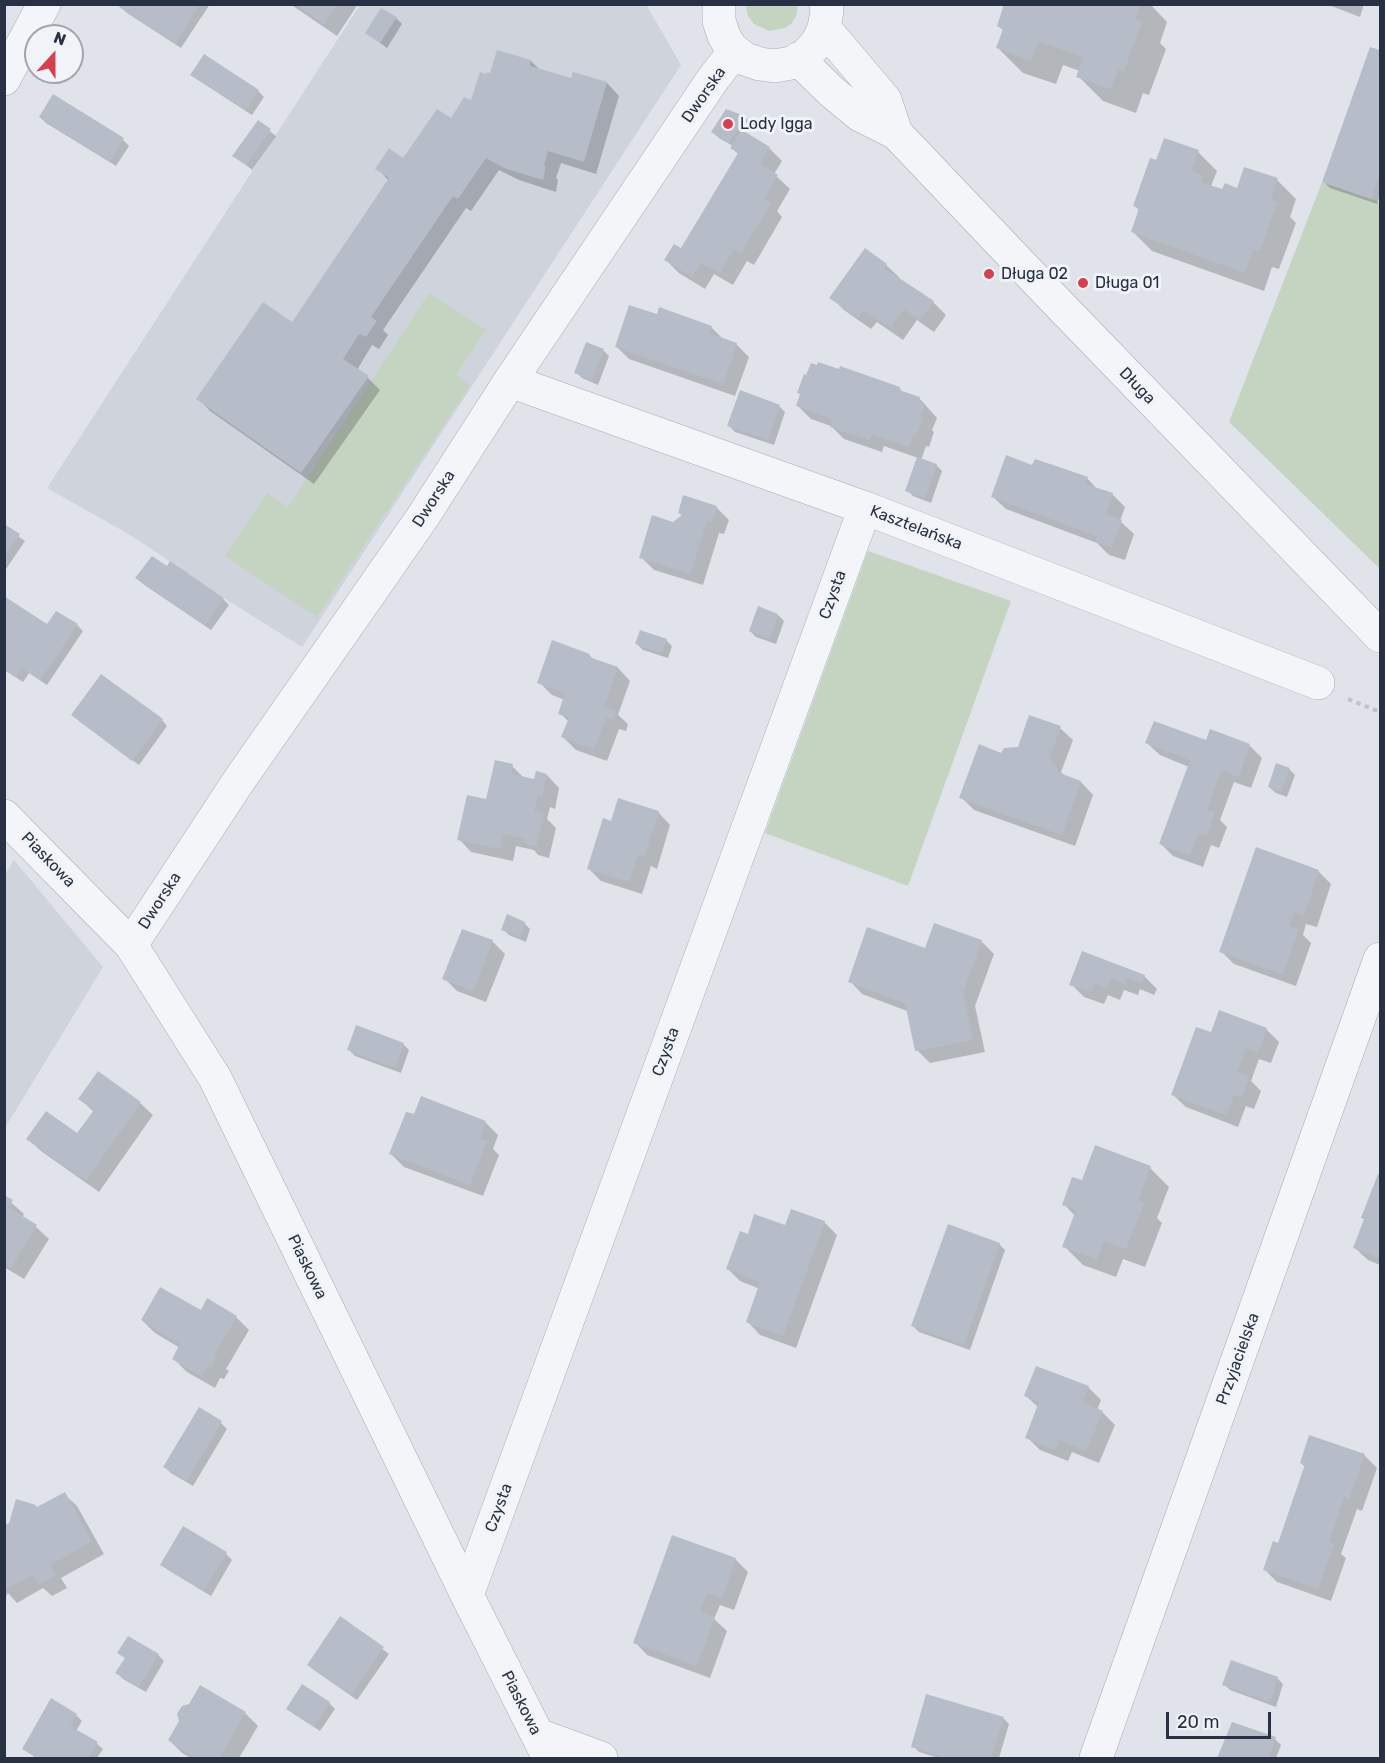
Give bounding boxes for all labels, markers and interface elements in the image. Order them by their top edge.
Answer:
north arrow [24,24,84,84]
text: N [51,28,69,50]
street label: Dworska [678,63,730,127]
place label: Lody Igga [740,114,813,134]
marker: Lody Igga [721,117,735,131]
place label: Długa 02 [1001,264,1068,284]
marker: Długa 02 [982,267,996,281]
place label: Długa 01 [1095,273,1159,293]
marker: Długa 01 [1076,276,1090,290]
street label: Długa [1115,364,1159,408]
street label: Dworska [409,467,459,531]
street label: Kasztelańska [867,502,965,554]
street label: Czysta [815,568,851,622]
street label: Piaskowa [17,828,79,892]
street label: Dworska [135,869,185,933]
street label: Czysta [648,1025,684,1079]
street label: Piaskowa [283,1232,331,1302]
street label: Przyjacielska [1212,1310,1264,1408]
street label: Czysta [481,1481,517,1535]
street label: Piaskowa [497,1668,545,1738]
scale bar [1169,1700,1274,1738]
text: 20 m [1177,1711,1219,1733]

